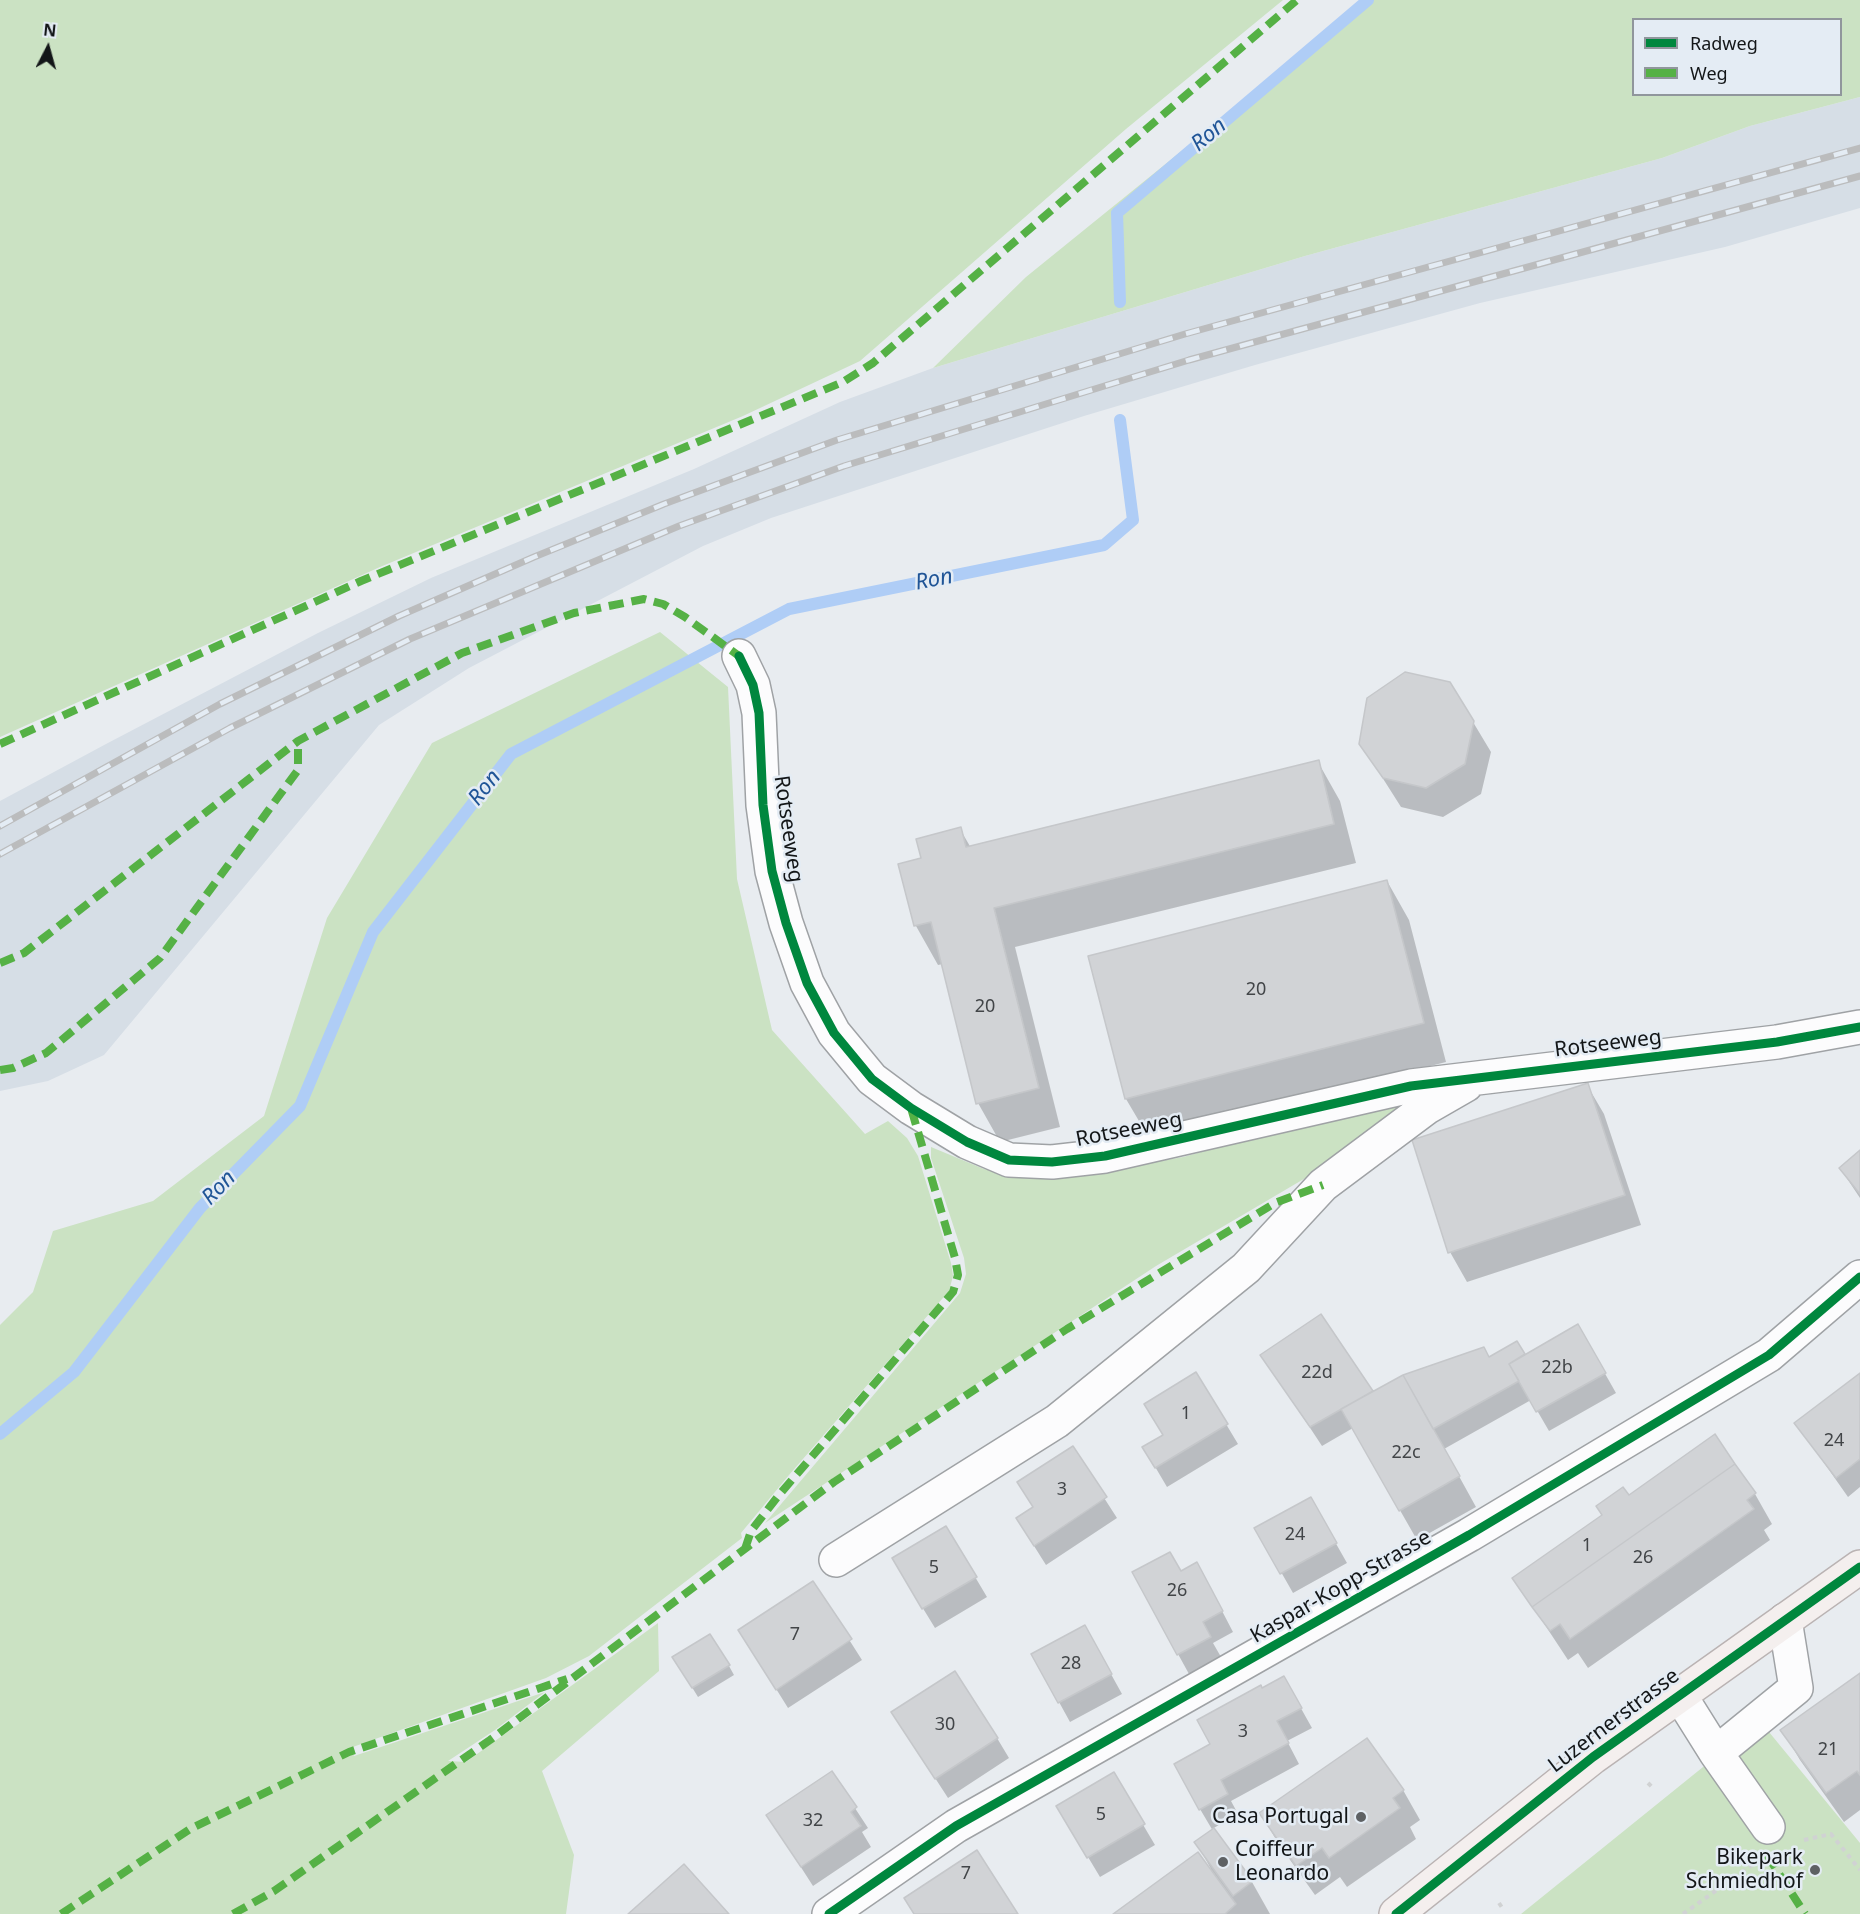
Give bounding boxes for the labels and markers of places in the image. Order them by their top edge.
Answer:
place label: Casa Portugal [1212,1804,1349,1830]
marker: Casa Portugal [1354,1810,1368,1824]
place label: Coiffeur Leonardo [1235,1837,1329,1887]
place label: Bikepark Schmiedhof [1686,1845,1803,1895]
marker: Coiffeur Leonardo [1216,1855,1230,1869]
marker: Bikepark Schmiedhof [1808,1863,1822,1877]

